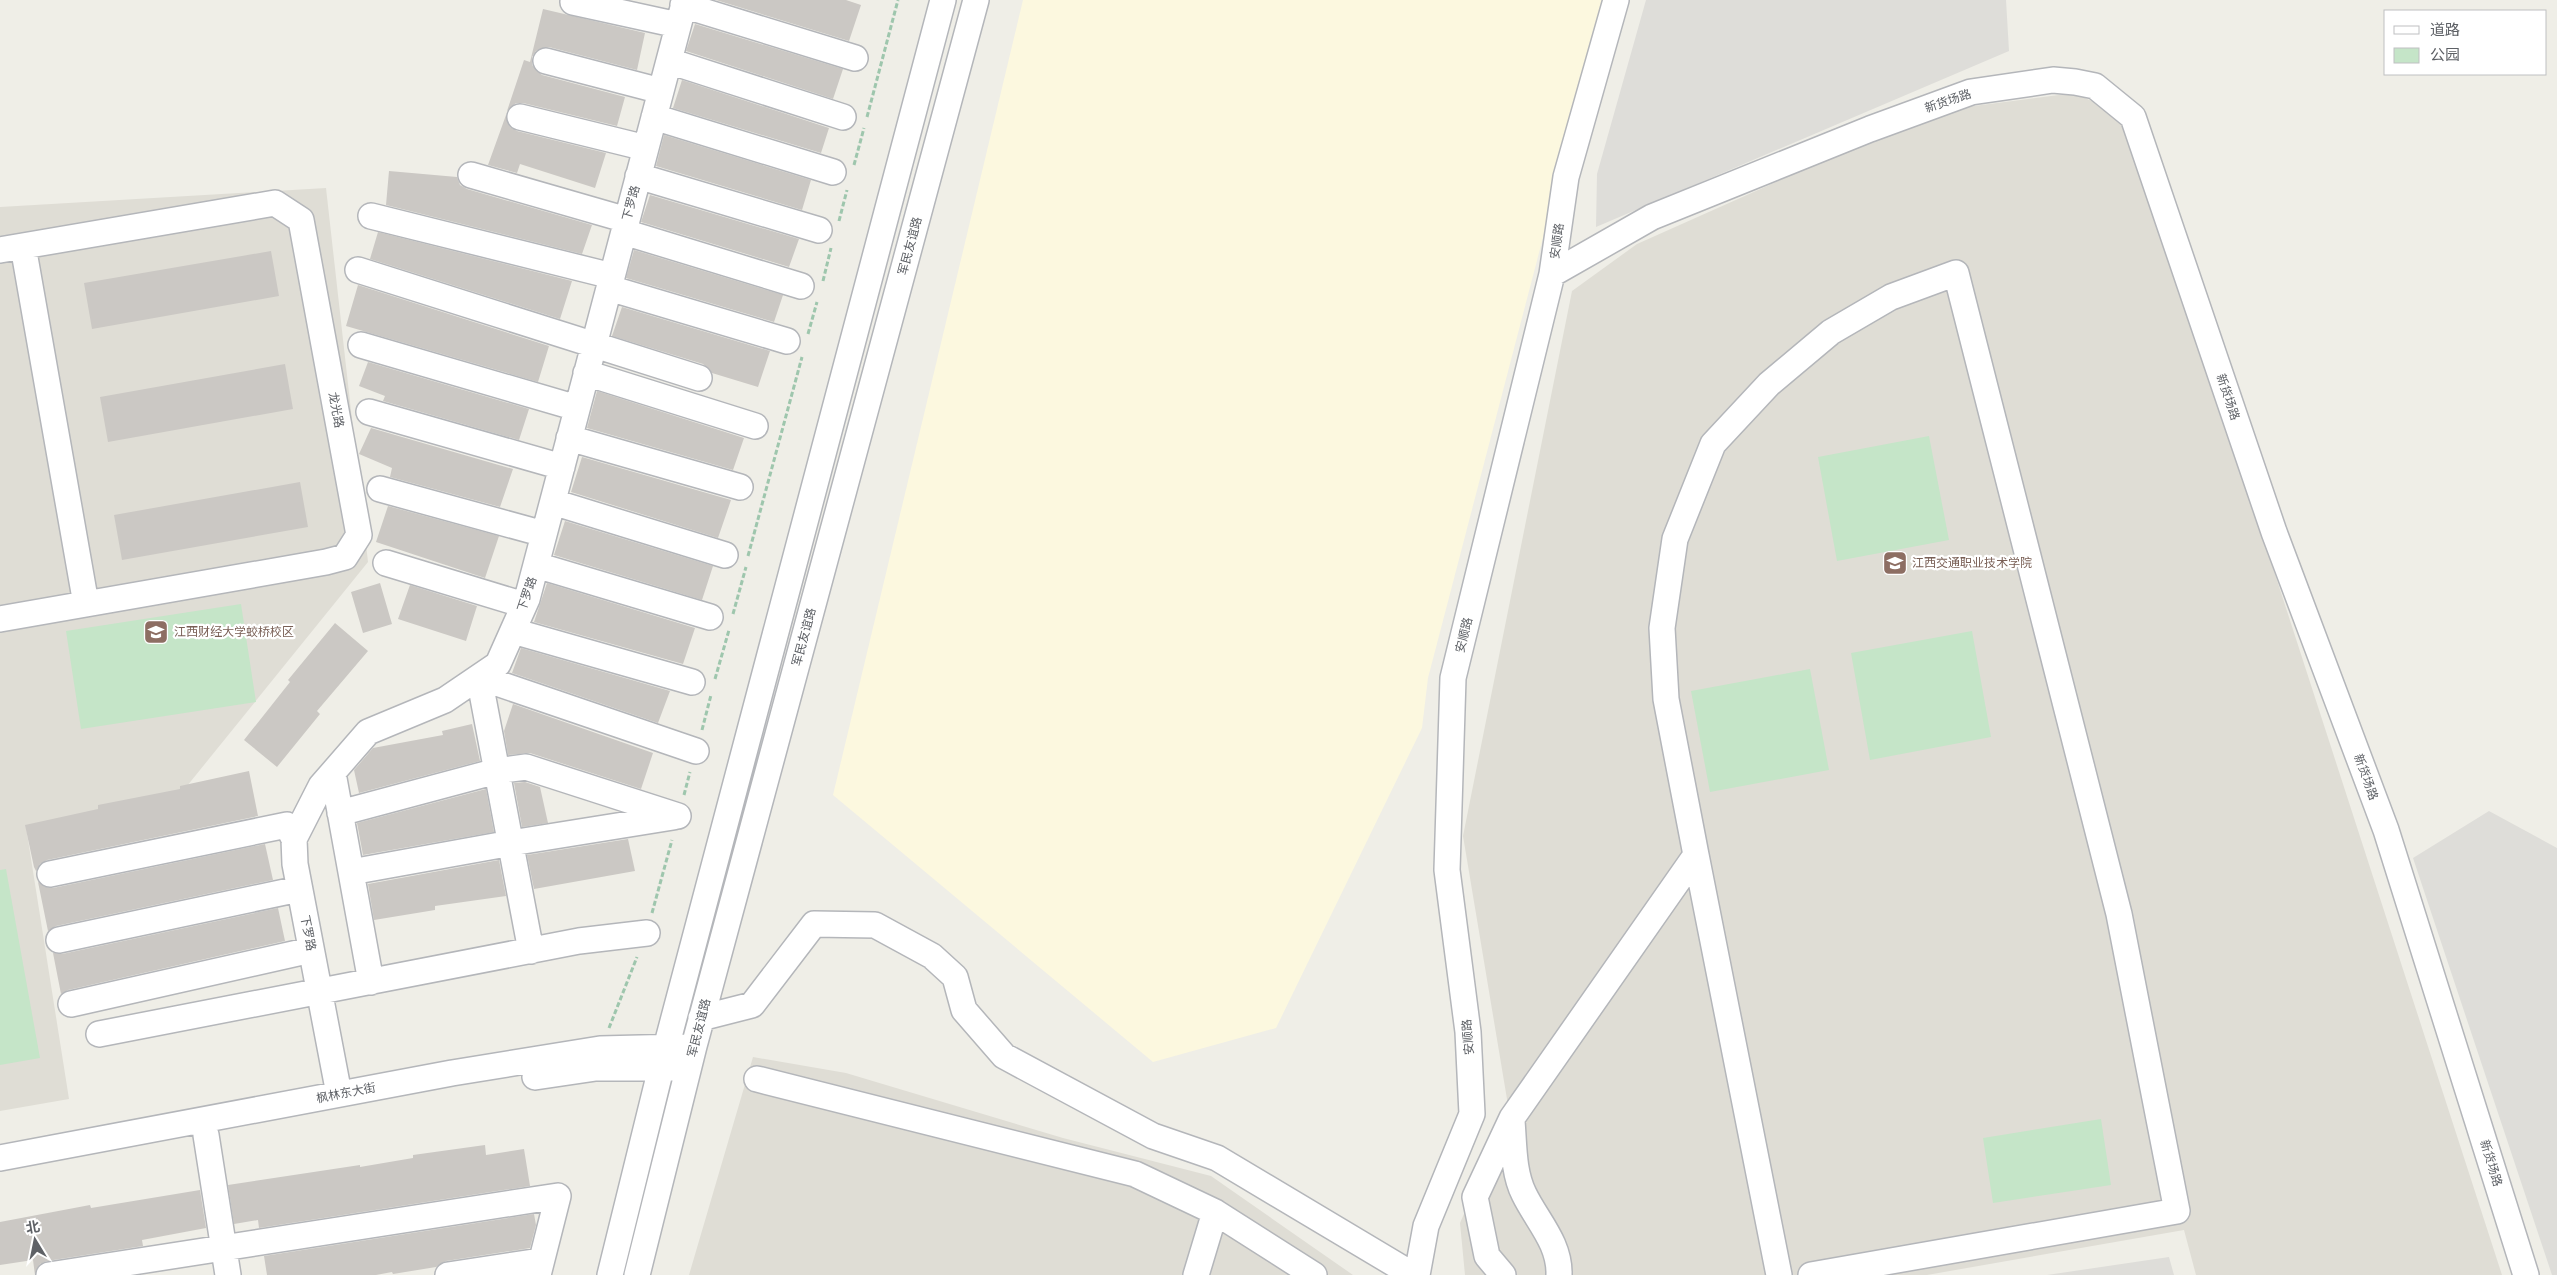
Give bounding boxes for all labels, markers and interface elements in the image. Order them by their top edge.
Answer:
legend [2384,10,2547,75]
text: 道路 [2430,21,2460,39]
text: 公园 [2430,46,2460,64]
street label: 新货场路 [1923,87,1973,115]
street label: 下罗路 [620,184,642,222]
street label: 军民友谊路 [895,215,925,277]
street label: 安顺路 [1548,222,1566,260]
street label: 新货场路 [2214,372,2242,422]
street label: 龙光路 [326,391,346,429]
school or university icon: 江西交通职业技术学院 [1882,550,1908,576]
place label: 江西交通职业技术学院 [1912,556,2032,570]
street label: 下罗路 [515,575,539,613]
street label: 军民友谊路 [789,606,819,668]
street label: 安顺路 [1453,616,1475,654]
school or university icon: 江西财经大学蛟桥校区 [143,619,169,645]
place label: 江西财经大学蛟桥校区 [174,625,294,639]
street label: 新货场路 [2351,752,2381,802]
street label: 下罗路 [298,914,318,952]
street label: 军民友谊路 [685,997,713,1059]
street label: 安顺路 [1459,1018,1477,1056]
street label: 枫林东大街 [315,1080,377,1106]
street label: 新货场路 [2477,1138,2505,1188]
north arrow [10,1215,60,1265]
text: 北 [24,1218,41,1237]

